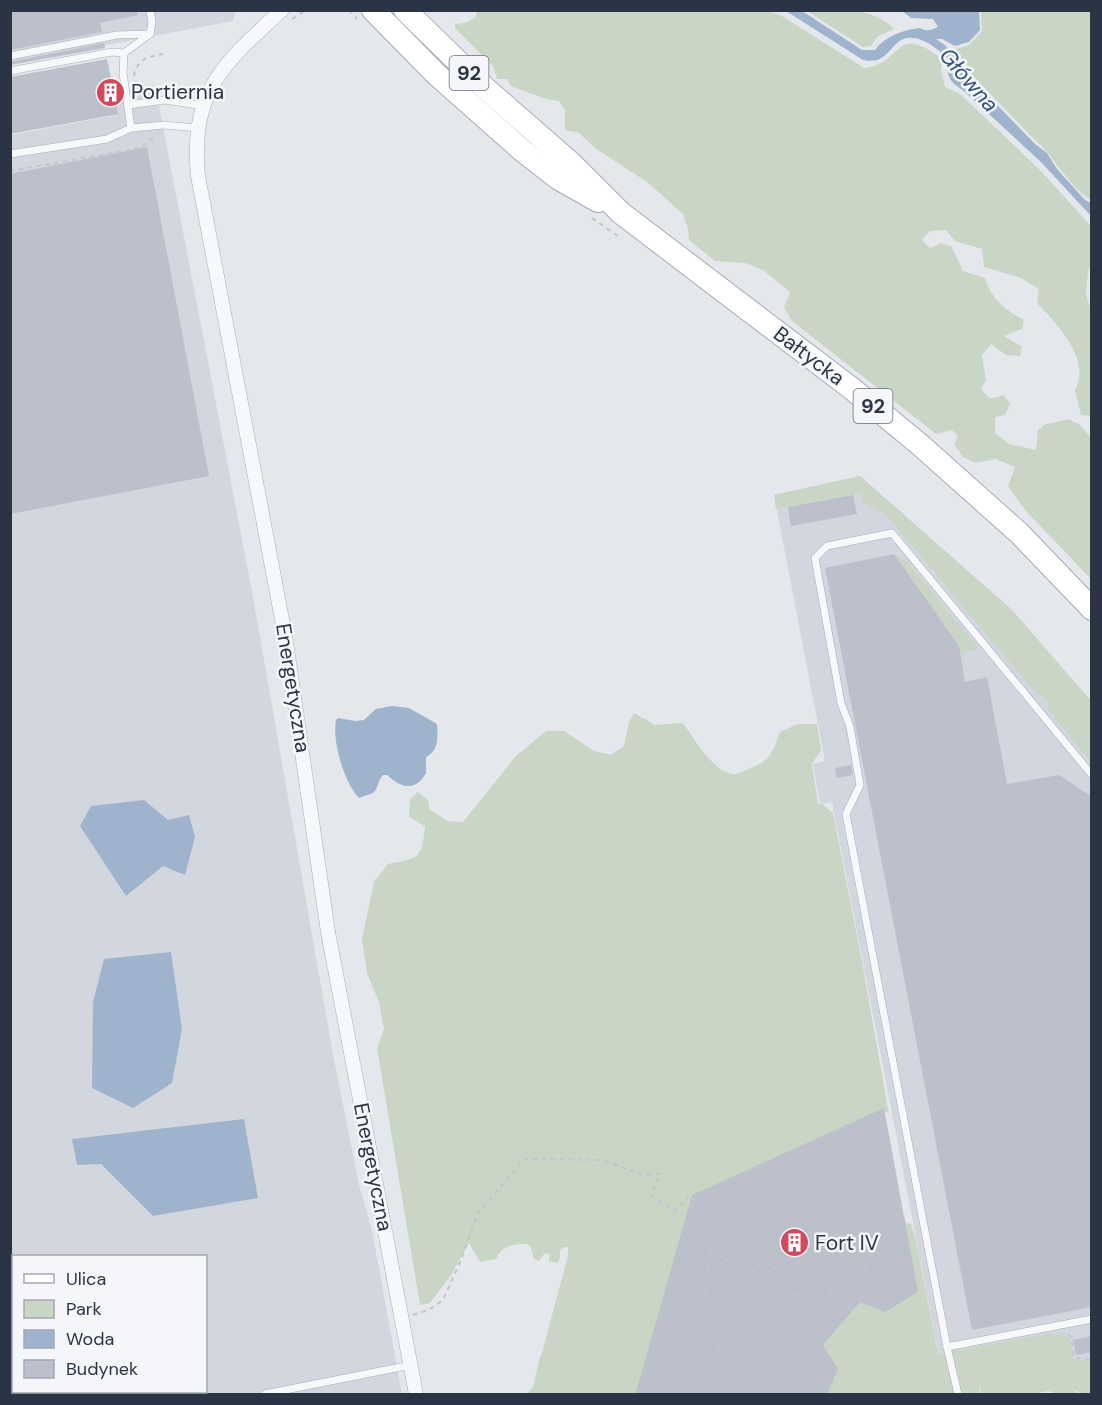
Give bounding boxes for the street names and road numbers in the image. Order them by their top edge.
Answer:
road number: 92 [450,56,488,90]
street label: Bałtycka [768,320,850,392]
road number: 92 [854,389,892,423]
street label: Energetyczna [269,621,317,755]
street label: Energetyczna [347,1100,399,1234]

